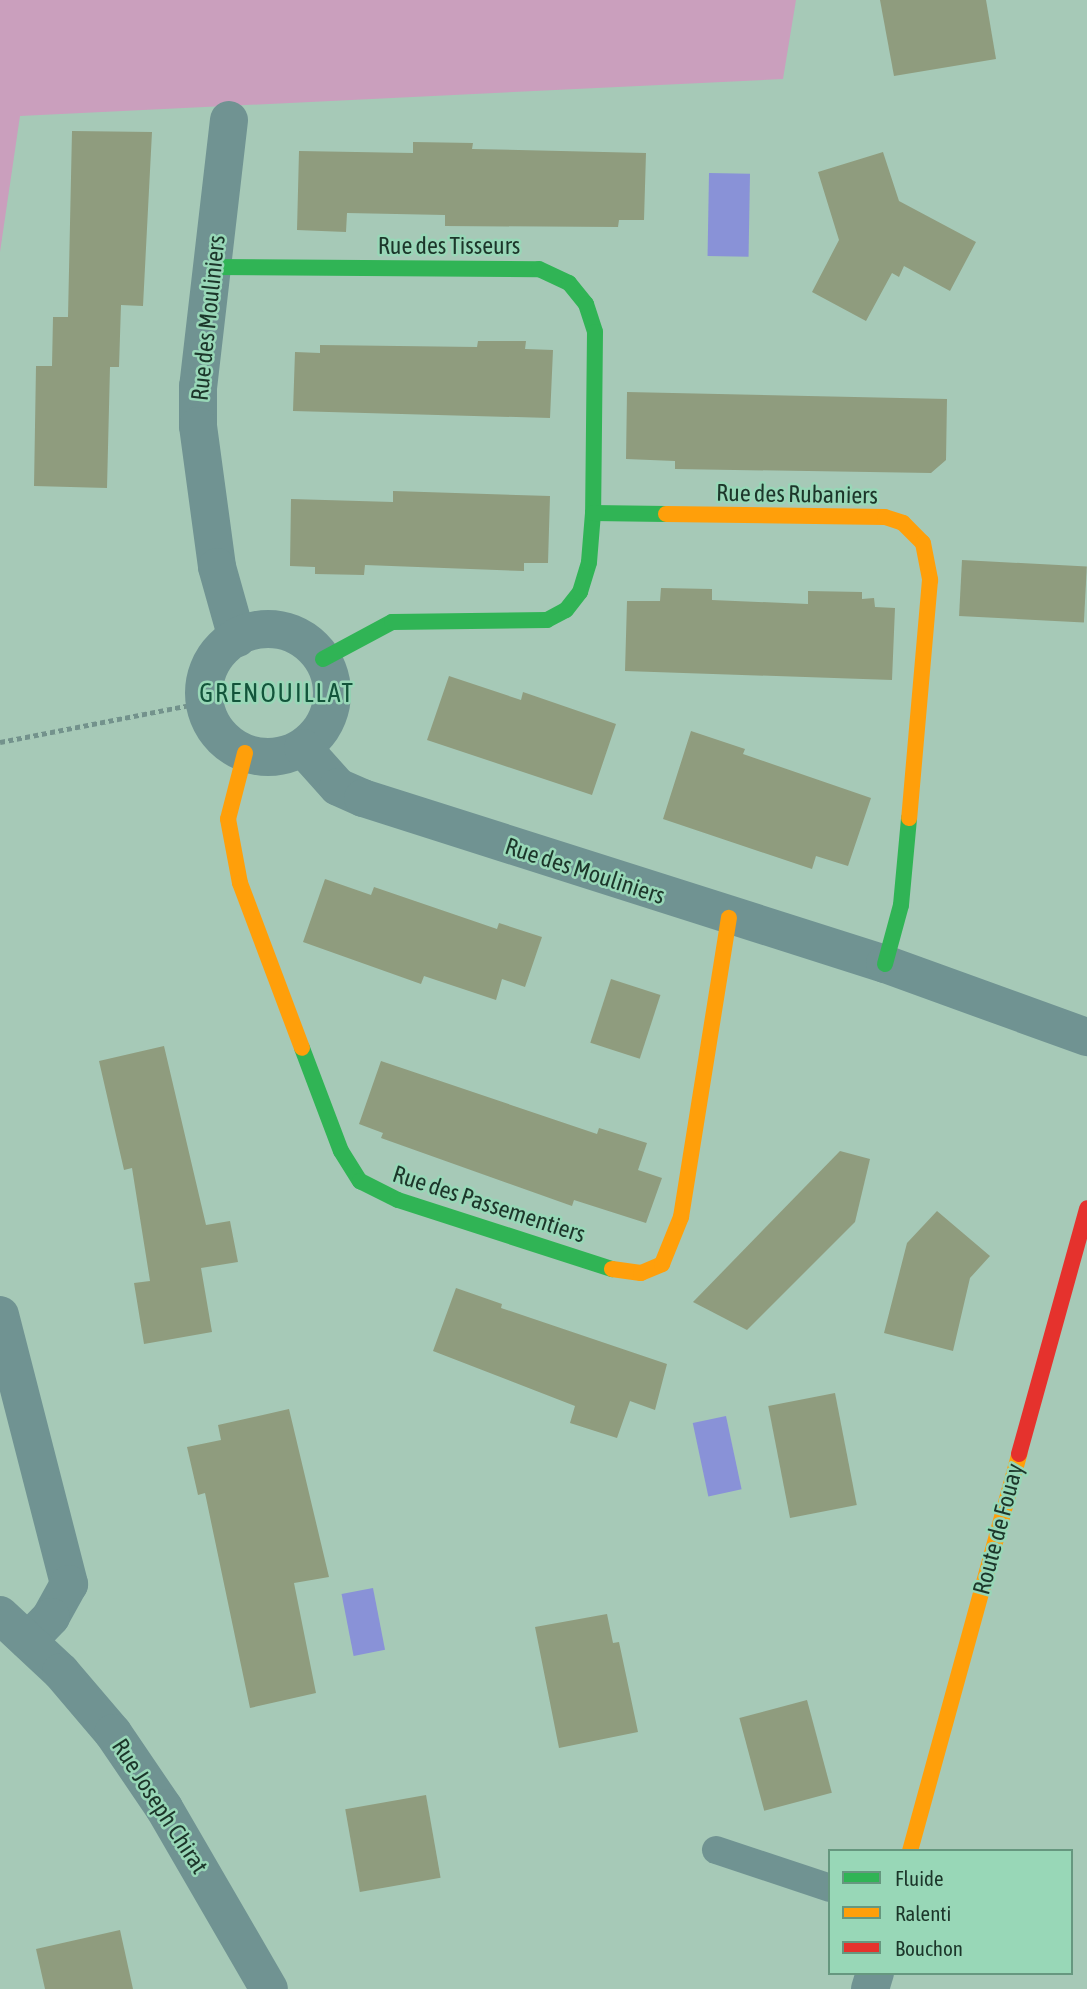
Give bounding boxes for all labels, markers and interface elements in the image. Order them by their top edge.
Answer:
street label: Rue des Tisseurs [378,232,520,260]
street label: Rue des Mouliniers [185,234,231,402]
street label: Rue des Rubaniers [716,478,878,510]
district label: GRENOUILLAT [201,678,353,710]
street label: Rue des Mouliniers [501,832,669,910]
street label: Rue des Passementiers [389,1159,589,1249]
street label: Route de Fouay [967,1460,1029,1598]
street label: Rue Joseph Chirat [106,1733,214,1879]
legend [828,1849,1073,1975]
text: Fluide [895,1866,944,1890]
text: Ralenti [895,1901,951,1925]
text: Bouchon [895,1936,963,1960]

